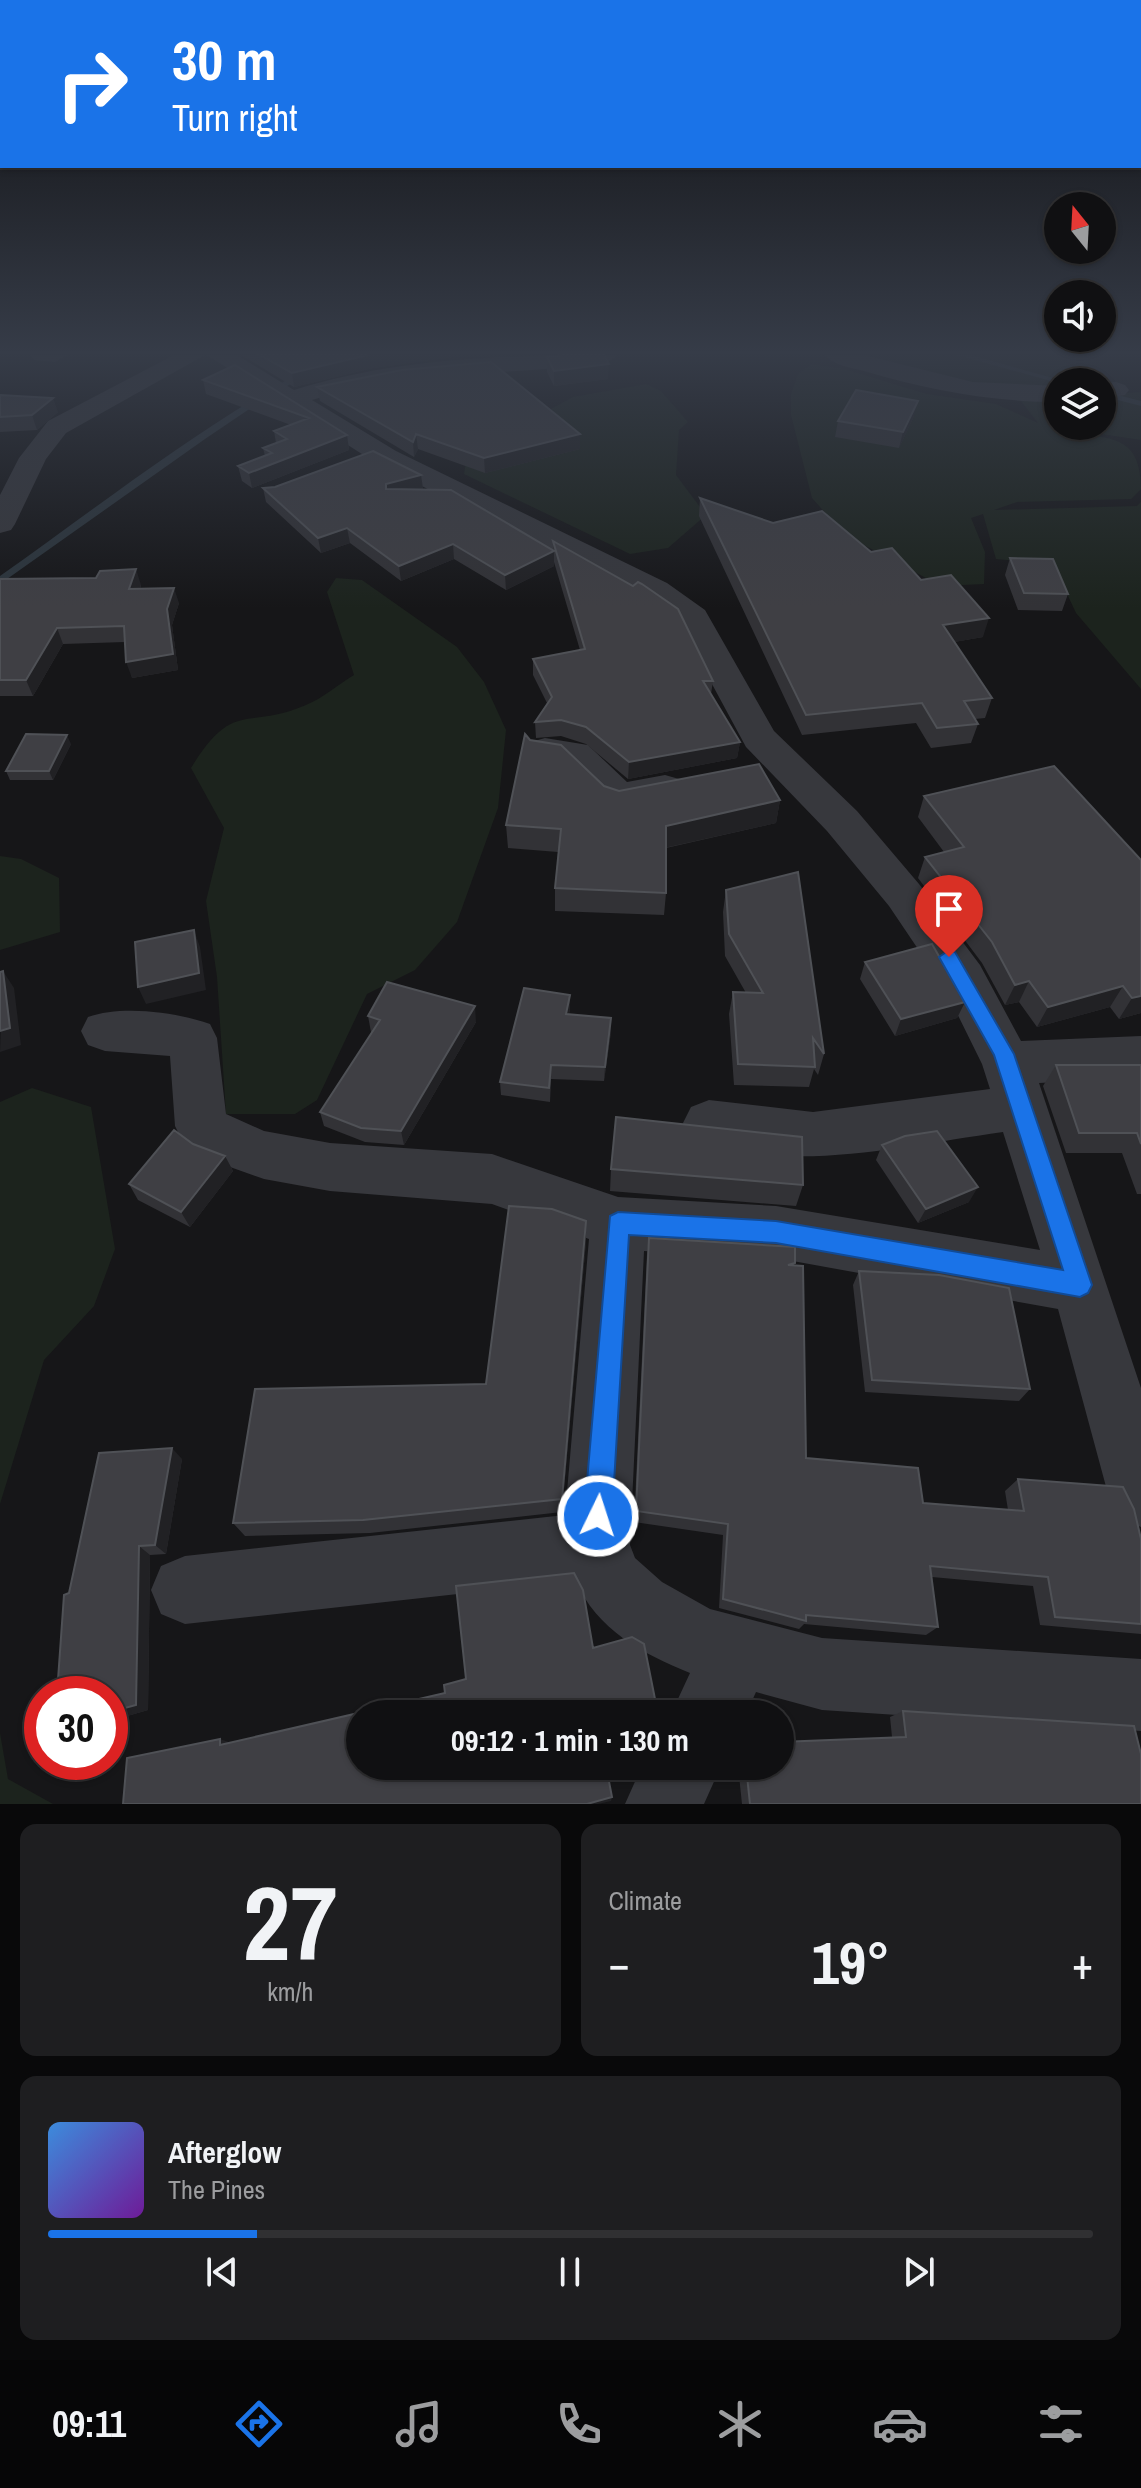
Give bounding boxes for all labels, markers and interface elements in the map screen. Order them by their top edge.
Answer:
text: 30 m [172,22,277,97]
icon: right [40,32,144,136]
text: Turn right [172,94,297,142]
north arrow [1044,192,1116,264]
map controls [1044,192,1116,440]
button: sound [1044,280,1116,352]
button: layers [1044,368,1116,440]
pin [915,875,983,957]
icon: arrive [927,887,971,931]
position arrow [556,1474,640,1558]
speed limit sign: 30 [24,1676,128,1780]
text: 09:12 · 1 min · 130 m [451,1720,689,1760]
text: 27 [243,1852,338,1992]
text: Climate [609,1883,682,1918]
text: 19° [811,1922,890,2003]
text: − [609,1933,630,1993]
text: + [1072,1933,1093,1993]
text: km/h [267,1974,313,2009]
text: Afterglow [168,2132,281,2172]
text: The Pines [168,2172,265,2207]
icon: previous [200,2250,244,2294]
icon: pause [548,2250,592,2294]
icon: next [897,2250,941,2294]
icon: directions [231,2396,287,2452]
icon: music [391,2396,447,2452]
icon: phone [551,2396,607,2452]
icon: climate [712,2396,768,2452]
icon: car [872,2396,928,2452]
icon: filters [1033,2396,1089,2452]
text: 09:11 [52,2400,126,2448]

